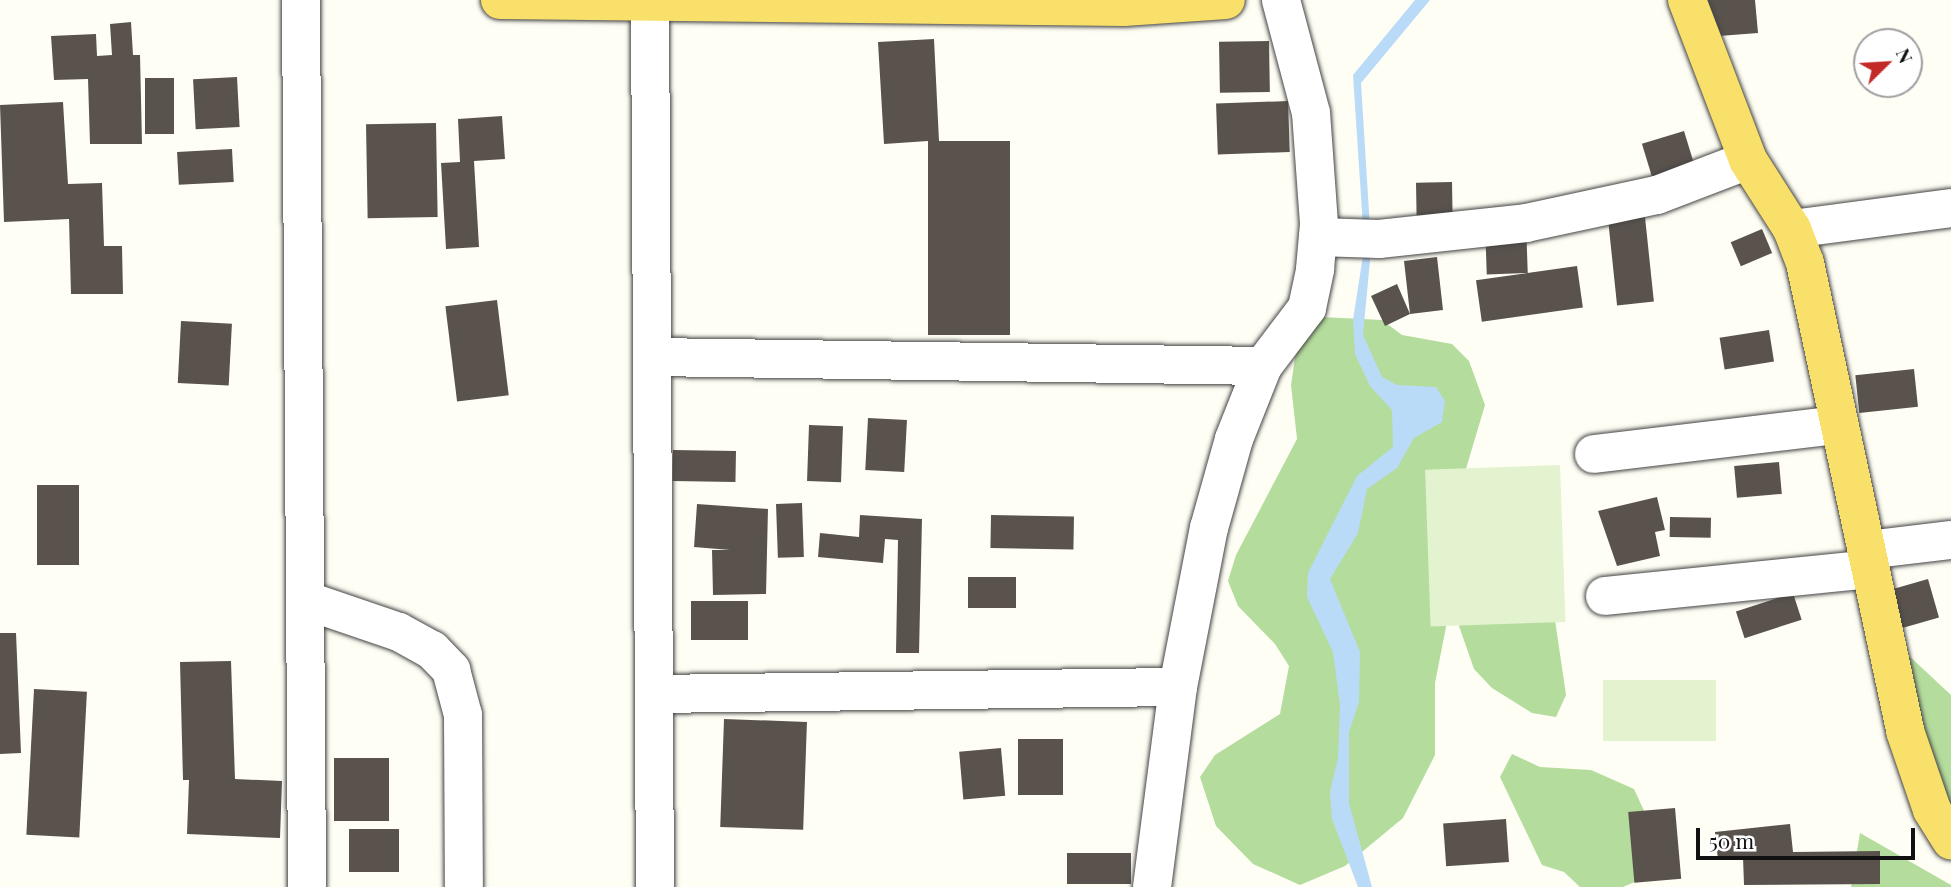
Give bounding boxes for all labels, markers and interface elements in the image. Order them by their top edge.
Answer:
north arrow [1853,28,1923,98]
text: N [1891,44,1920,67]
scale bar [1699,814,1918,858]
text: 50 m [1709,826,1754,854]

